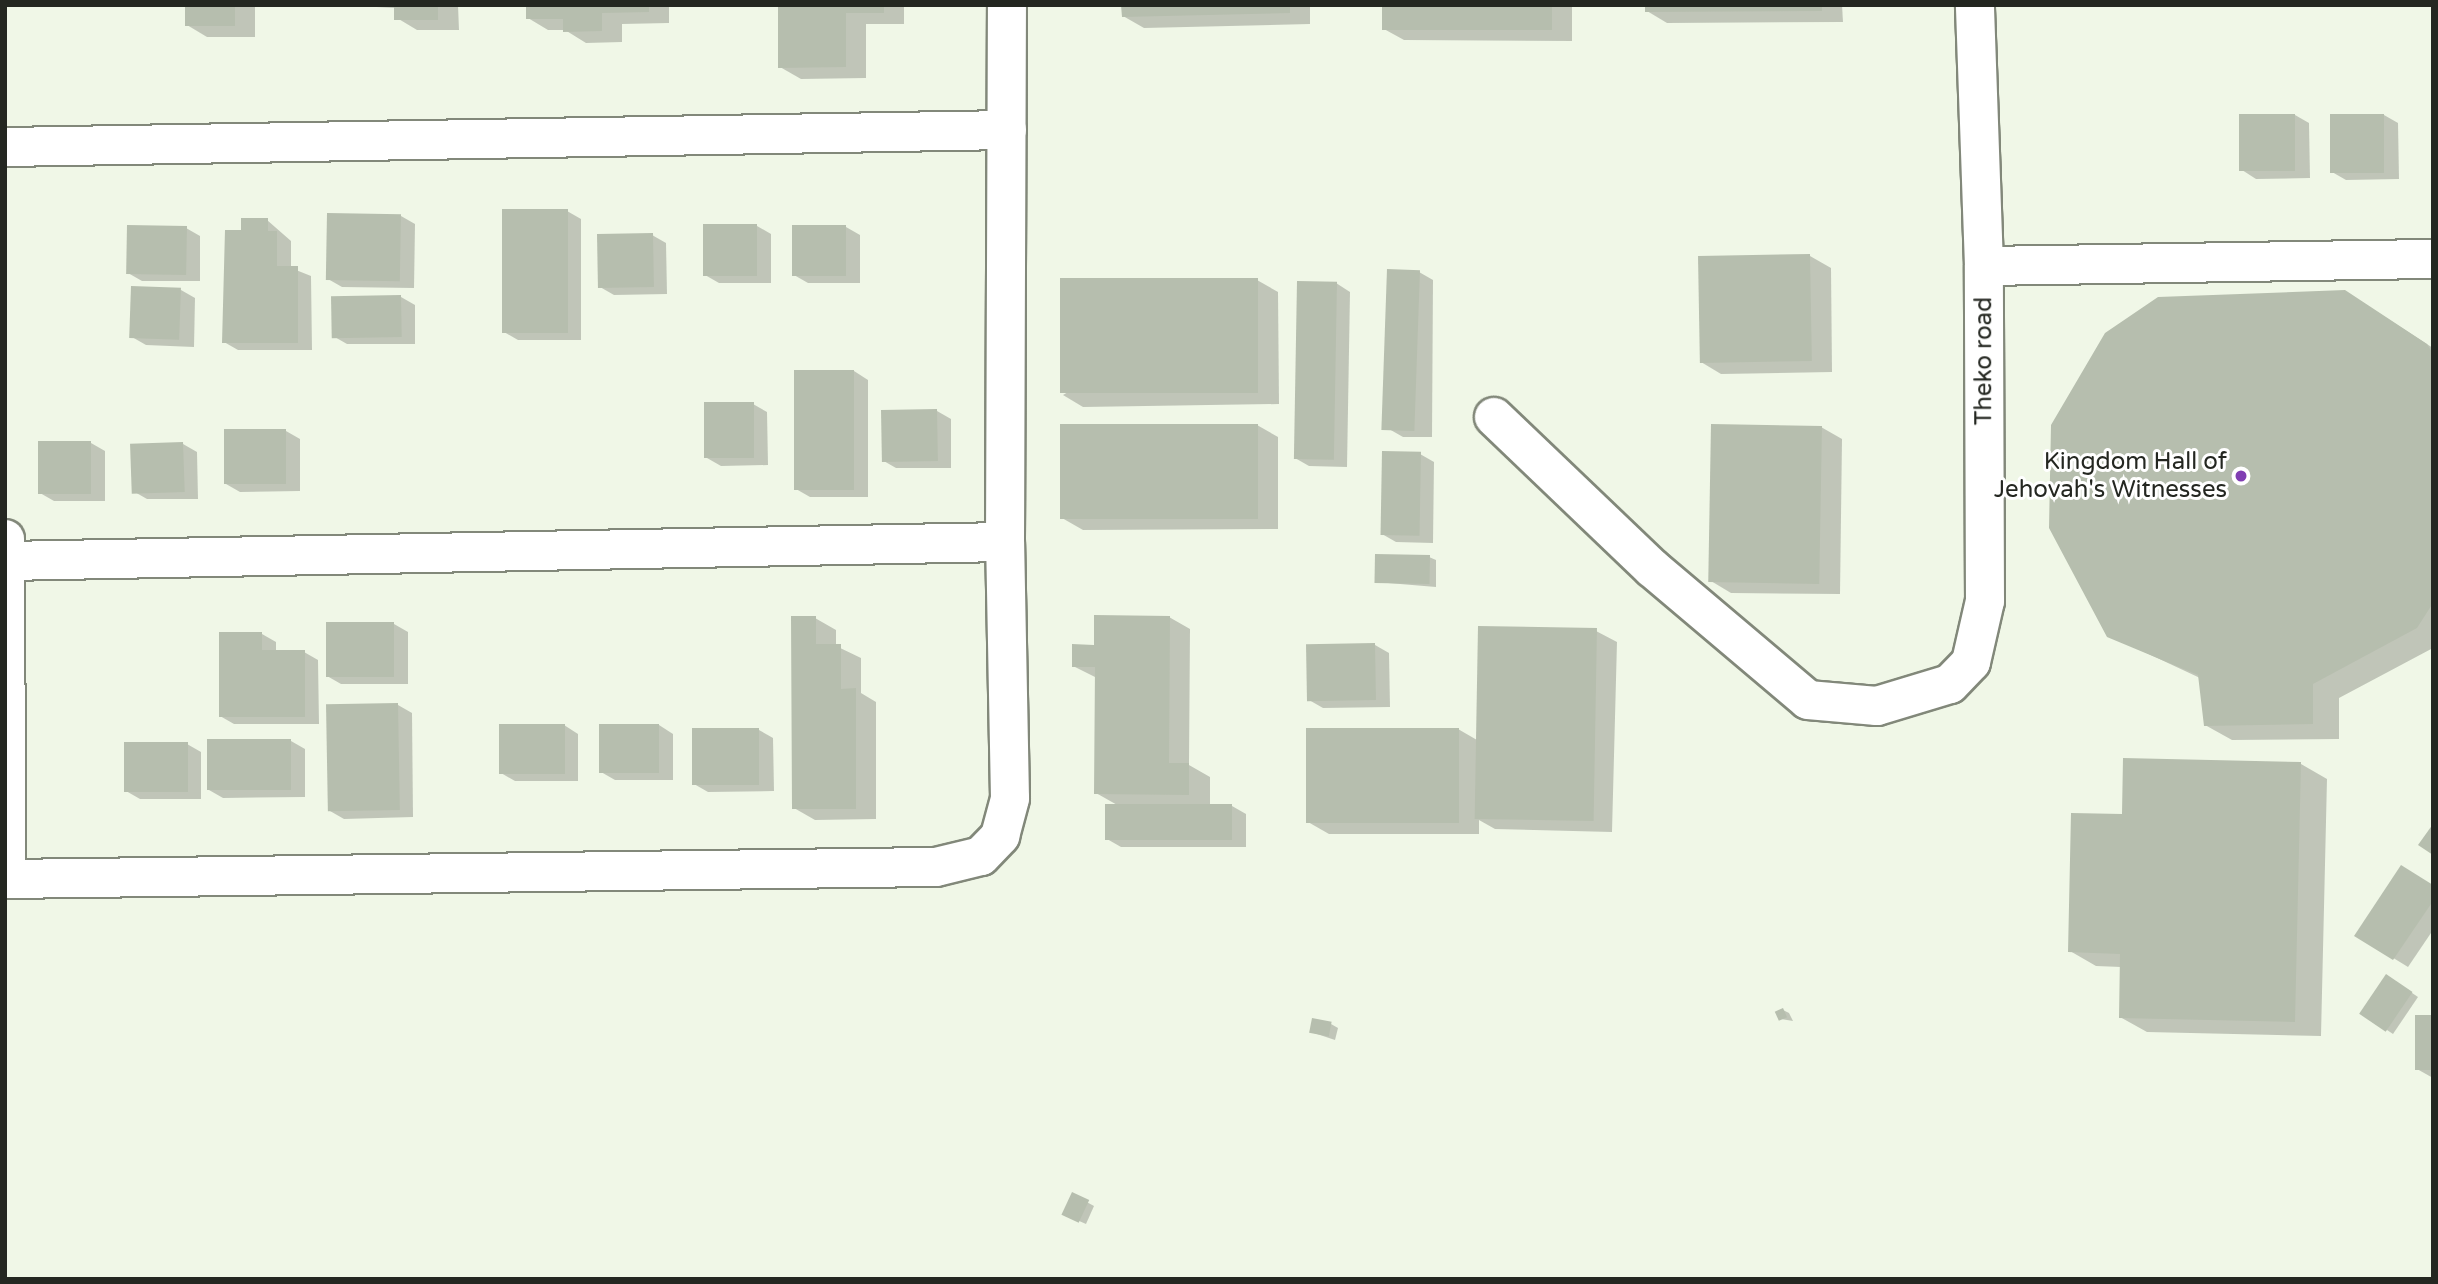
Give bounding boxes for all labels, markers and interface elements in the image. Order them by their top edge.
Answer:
street label: Theko road [1970,297,1998,425]
place label: Kingdom Hall of Jehovah's Witnesses [1994,448,2227,504]
marker: Kingdom Hall of Jehovah's Witnesses [2233,468,2249,484]

